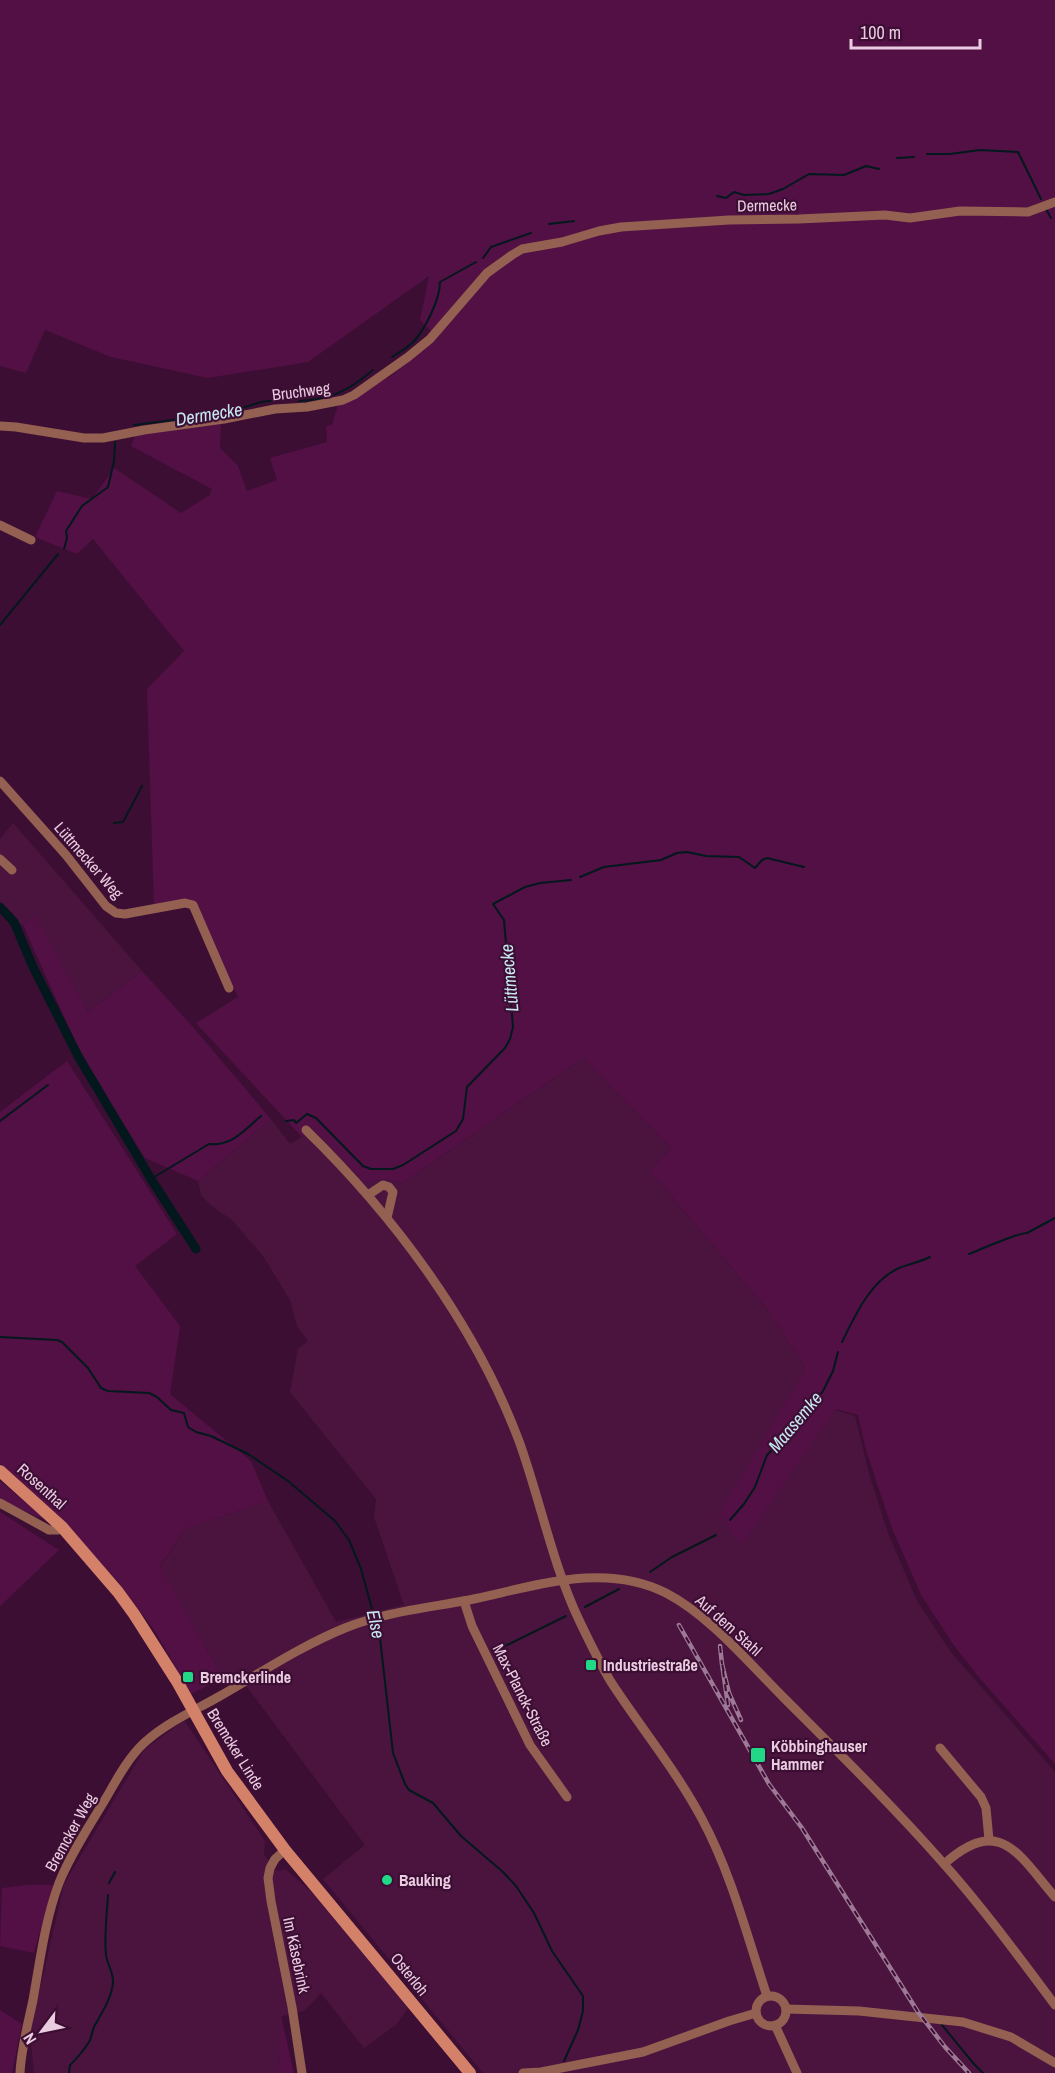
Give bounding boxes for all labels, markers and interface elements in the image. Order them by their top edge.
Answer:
scale bar [851,12,980,50]
text: 100 m [860,20,901,45]
street label: Dermecke [737,193,797,217]
street label: Bruchweg [271,376,332,405]
water label: Dermecke [174,396,244,432]
street label: Lüttmecker Weg [49,817,129,904]
water label: Lüttmecke [494,943,524,1013]
water label: Maasemke [762,1386,828,1458]
street label: Rosenthal [13,1458,71,1514]
street label: Auf dem Stahl [690,1589,767,1661]
water label: Else [361,1607,391,1641]
street label: Max-Planck-Straße [488,1640,558,1750]
place label: Industriestraße [603,1654,698,1676]
marker: Industriestraße [584,1658,598,1672]
place label: Bremckerlinde [200,1666,291,1688]
marker: Bremckerlinde [181,1670,195,1684]
street label: Bremcker Linde [202,1704,270,1794]
place label: Köbbinghauser Hammer [771,1735,868,1775]
marker: Köbbinghauser Hammer [749,1746,767,1764]
street label: Bremcker Weg [39,1788,101,1875]
place label: Bauking [399,1869,451,1891]
marker: Bauking [380,1873,394,1887]
street label: Im Käsebrink [278,1915,316,1996]
street label: Osterloh [386,1948,434,2000]
north arrow [12,2001,72,2061]
text: N [17,2029,41,2049]

